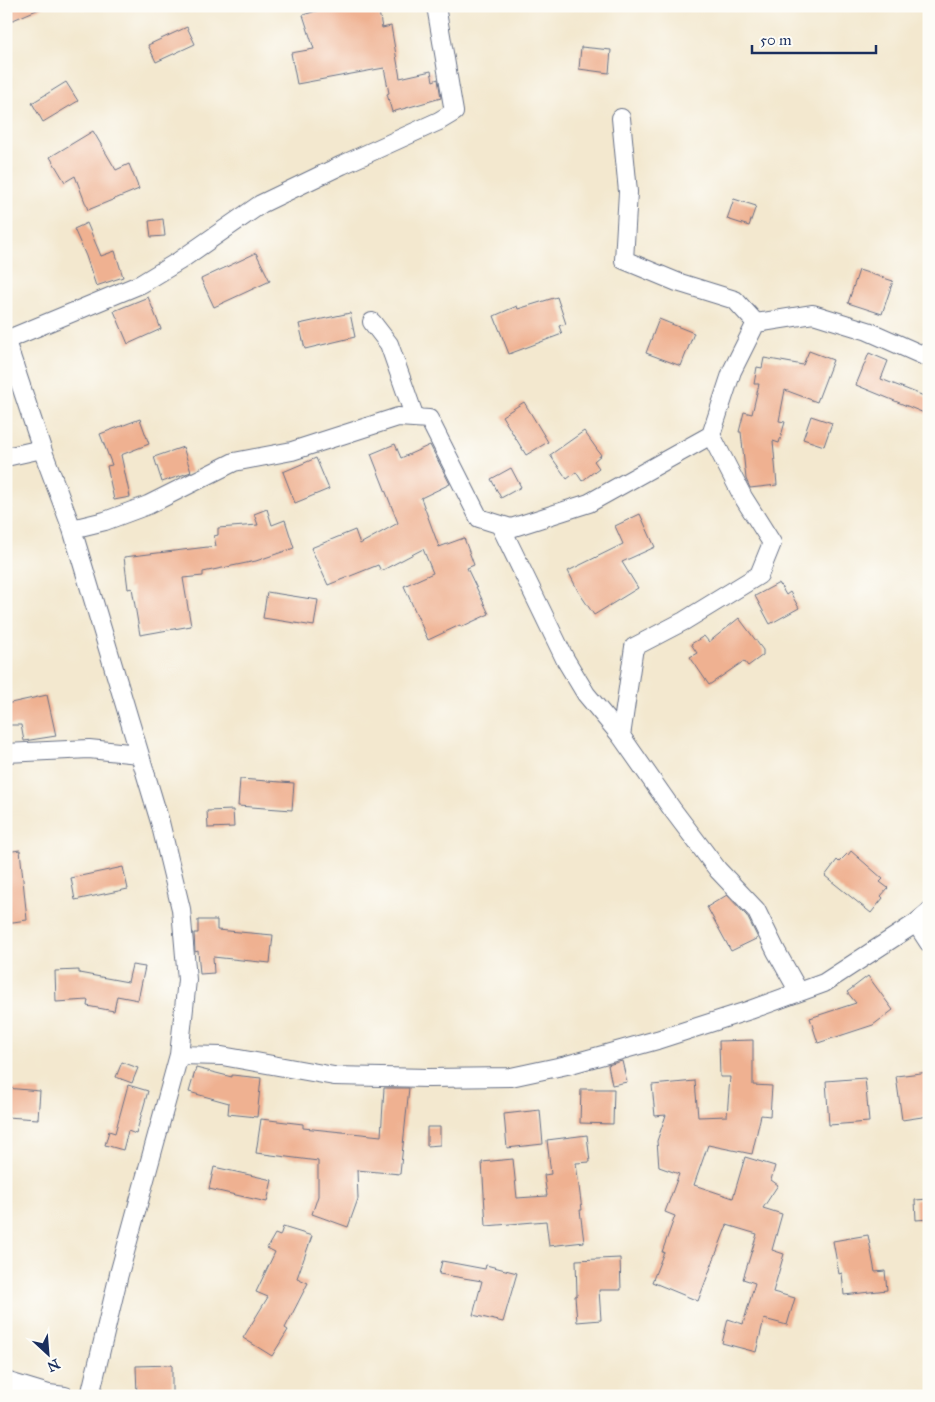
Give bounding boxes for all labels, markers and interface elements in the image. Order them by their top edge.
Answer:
scale bar [752,22,876,54]
text: 50 m [760,31,792,49]
north arrow [22,1330,72,1380]
text: N [44,1355,63,1376]

